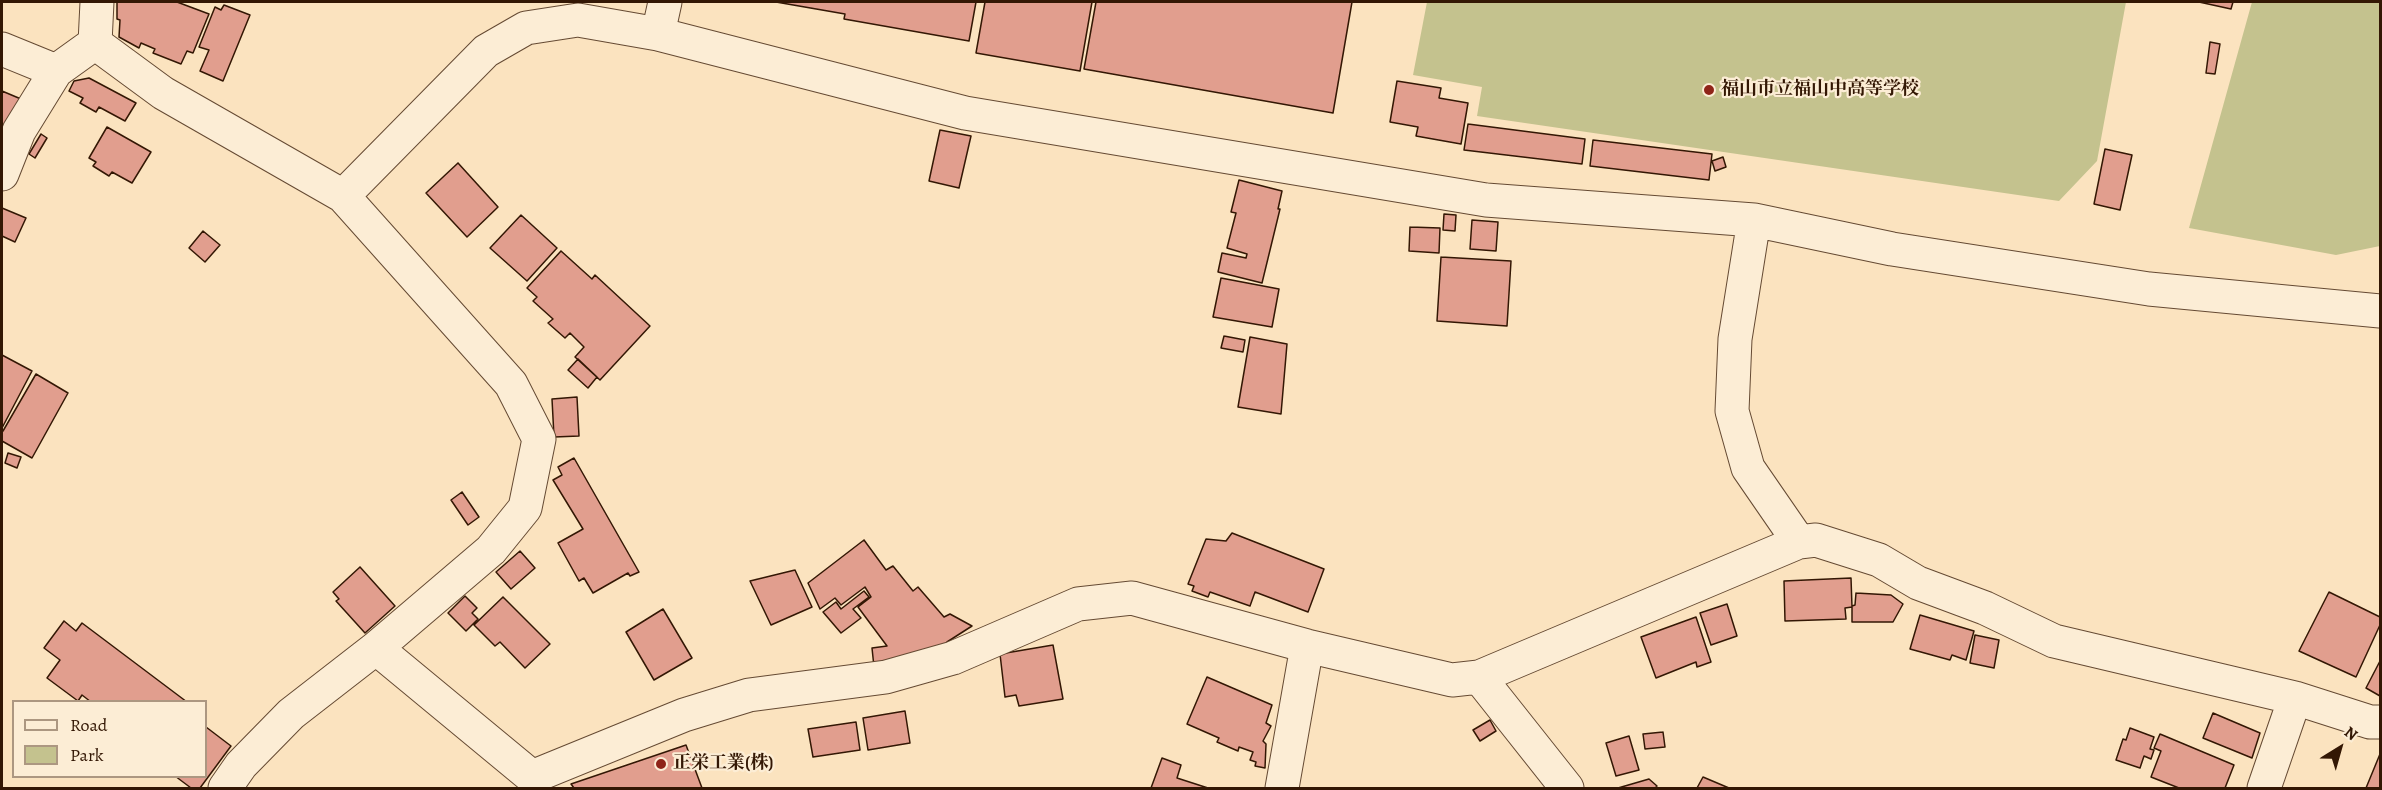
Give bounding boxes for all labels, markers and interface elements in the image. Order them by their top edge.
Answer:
place label: 福山市立福山中高等学校 [1721,79,1919,101]
marker: 福山市立福山中高等学校 [1702,83,1716,97]
legend [12,700,207,778]
text: Road [70,713,107,737]
north arrow [2310,718,2370,778]
text: N [2340,721,2362,746]
text: Park [70,743,104,767]
place label: 正栄工業(株) [673,753,773,775]
marker: 正栄工業(株) [654,757,668,771]

